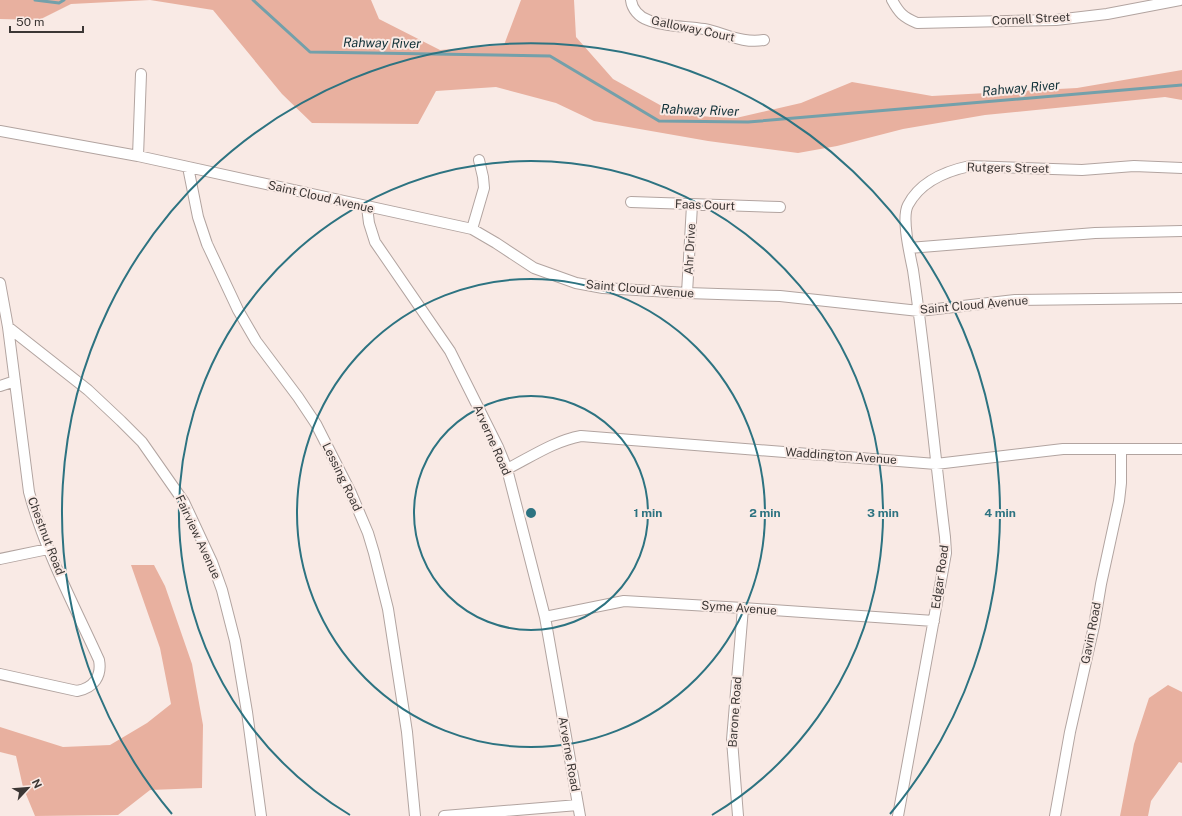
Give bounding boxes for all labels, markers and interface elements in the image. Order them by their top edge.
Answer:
scale bar [10,8,83,34]
street label: Cornell Street [991,10,1071,28]
street label: Galloway Court [650,13,736,45]
text: 50 m [16,15,44,29]
water label: Rahway River [343,35,421,51]
water label: Rahway River [981,77,1061,99]
water label: Rahway River [661,101,739,119]
street label: Rutgers Street [967,160,1050,176]
street label: Saint Cloud Avenue [267,178,376,216]
street label: Faas Court [675,197,736,213]
street label: Ahr Drive [682,223,698,275]
street label: Saint Cloud Avenue [585,277,695,301]
street label: Saint Cloud Avenue [919,293,1029,317]
street label: Arverne Road [470,403,514,477]
street label: Lessing Road [319,441,365,513]
street label: Waddington Avenue [785,445,897,467]
street label: Fairview Avenue [172,493,224,581]
street label: Chestnut Road [25,495,67,577]
centre of rings [524,506,538,520]
text: 1 min [634,506,662,520]
text: 2 min [749,506,781,520]
text: 3 min [867,506,899,520]
text: 4 min [984,506,1016,520]
street label: Edgar Road [929,544,951,610]
street label: Syme Avenue [701,598,777,618]
street label: Gavin Road [1078,601,1104,665]
street label: Barone Road [726,676,744,748]
street label: Arverne Road [556,715,582,793]
north arrow [8,768,48,808]
text: N [30,777,44,790]

